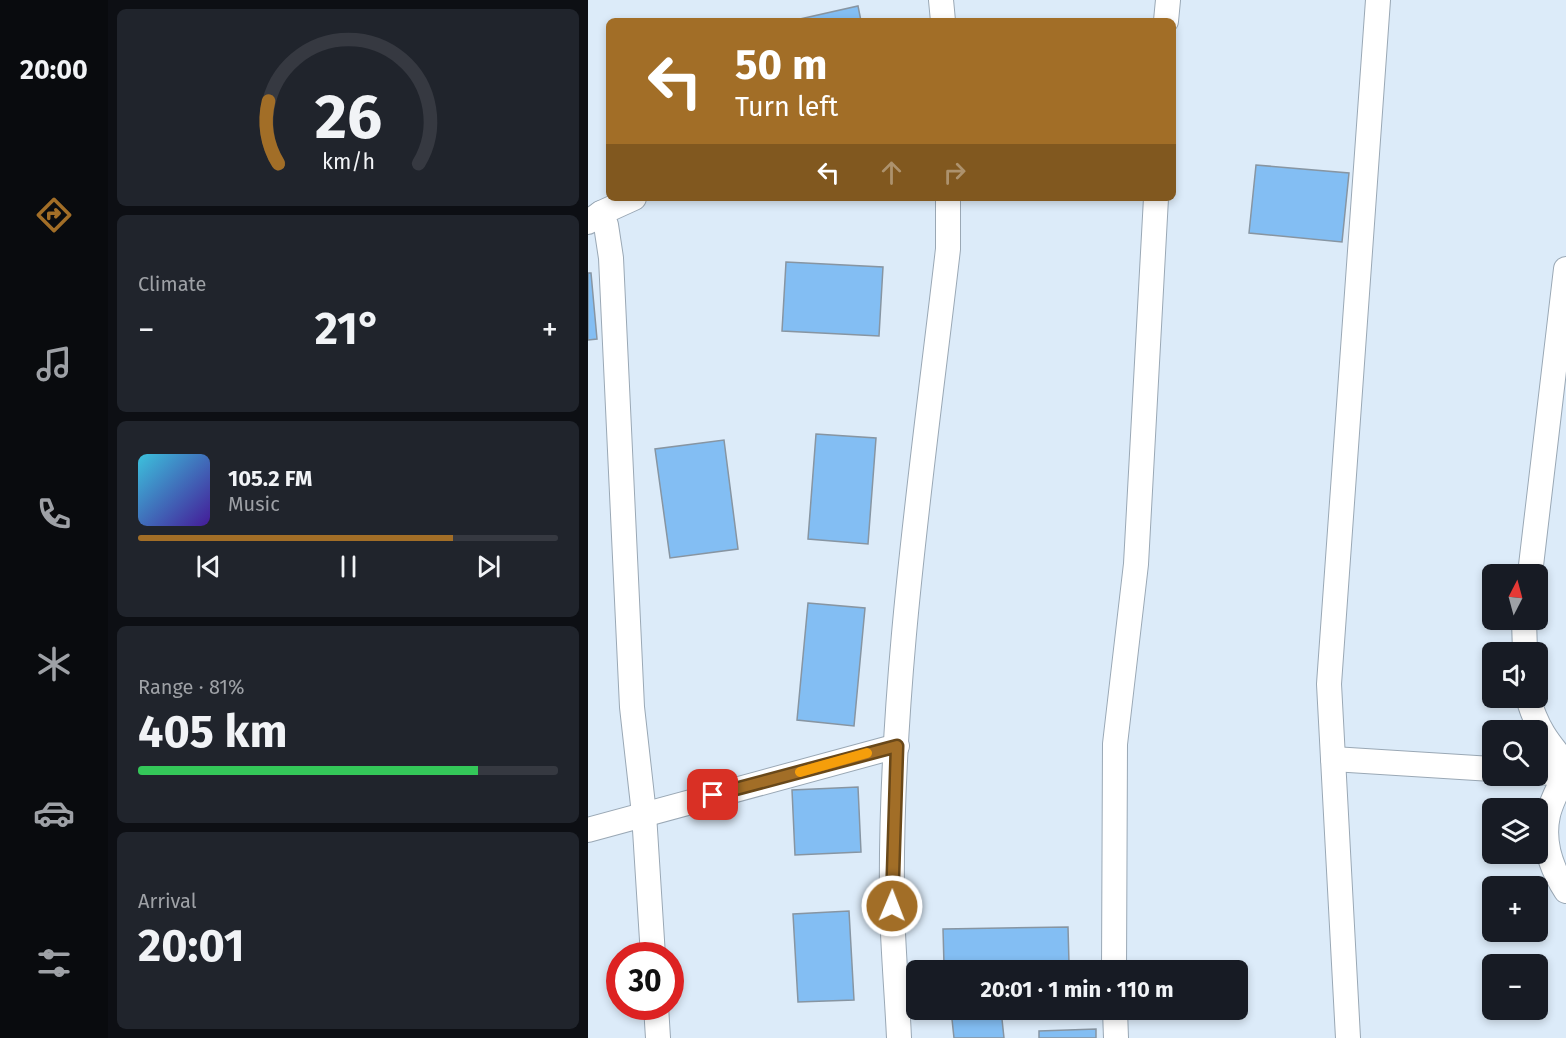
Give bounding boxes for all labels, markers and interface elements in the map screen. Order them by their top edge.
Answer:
text: 50 m [735,40,828,90]
icon: left [636,42,714,120]
text: 20:00 [20,54,88,86]
text: 26 [314,81,382,156]
text: Turn left [735,91,838,123]
text: km/h [321,150,375,176]
icon: left [812,156,845,189]
icon: ahead [875,156,908,189]
icon: right [938,156,971,189]
icon: directions [33,194,75,236]
text: Climate [138,272,206,296]
text: 21° [315,302,381,356]
text: − [138,310,155,350]
text: + [542,310,558,350]
icon: music [33,343,75,385]
text: 105.2 FM [228,465,312,492]
text: Music [228,492,280,516]
icon: phone [33,493,75,535]
icon: previous [192,550,225,583]
icon: pause [332,550,365,583]
icon: next [472,550,505,583]
north arrow [1482,564,1548,630]
map controls [1482,564,1548,1020]
button: sound [1482,642,1548,708]
icon: climate [33,643,75,685]
text: Range · 81% [138,675,244,699]
text: 405 km [138,705,287,759]
button: search [1482,720,1548,786]
pin [687,769,738,820]
icon: arrive [696,778,729,811]
icon: car [33,792,75,834]
button: layers [1482,798,1548,864]
position arrow [860,874,924,938]
button: + [1482,876,1548,942]
text: Arrival [138,889,197,913]
text: 20:01 [138,919,245,973]
icon: filters [33,942,75,984]
speed limit sign: 30 [606,942,684,1020]
button: − [1482,954,1548,1020]
text: 20:01 · 1 min · 110 m [980,976,1174,1003]

